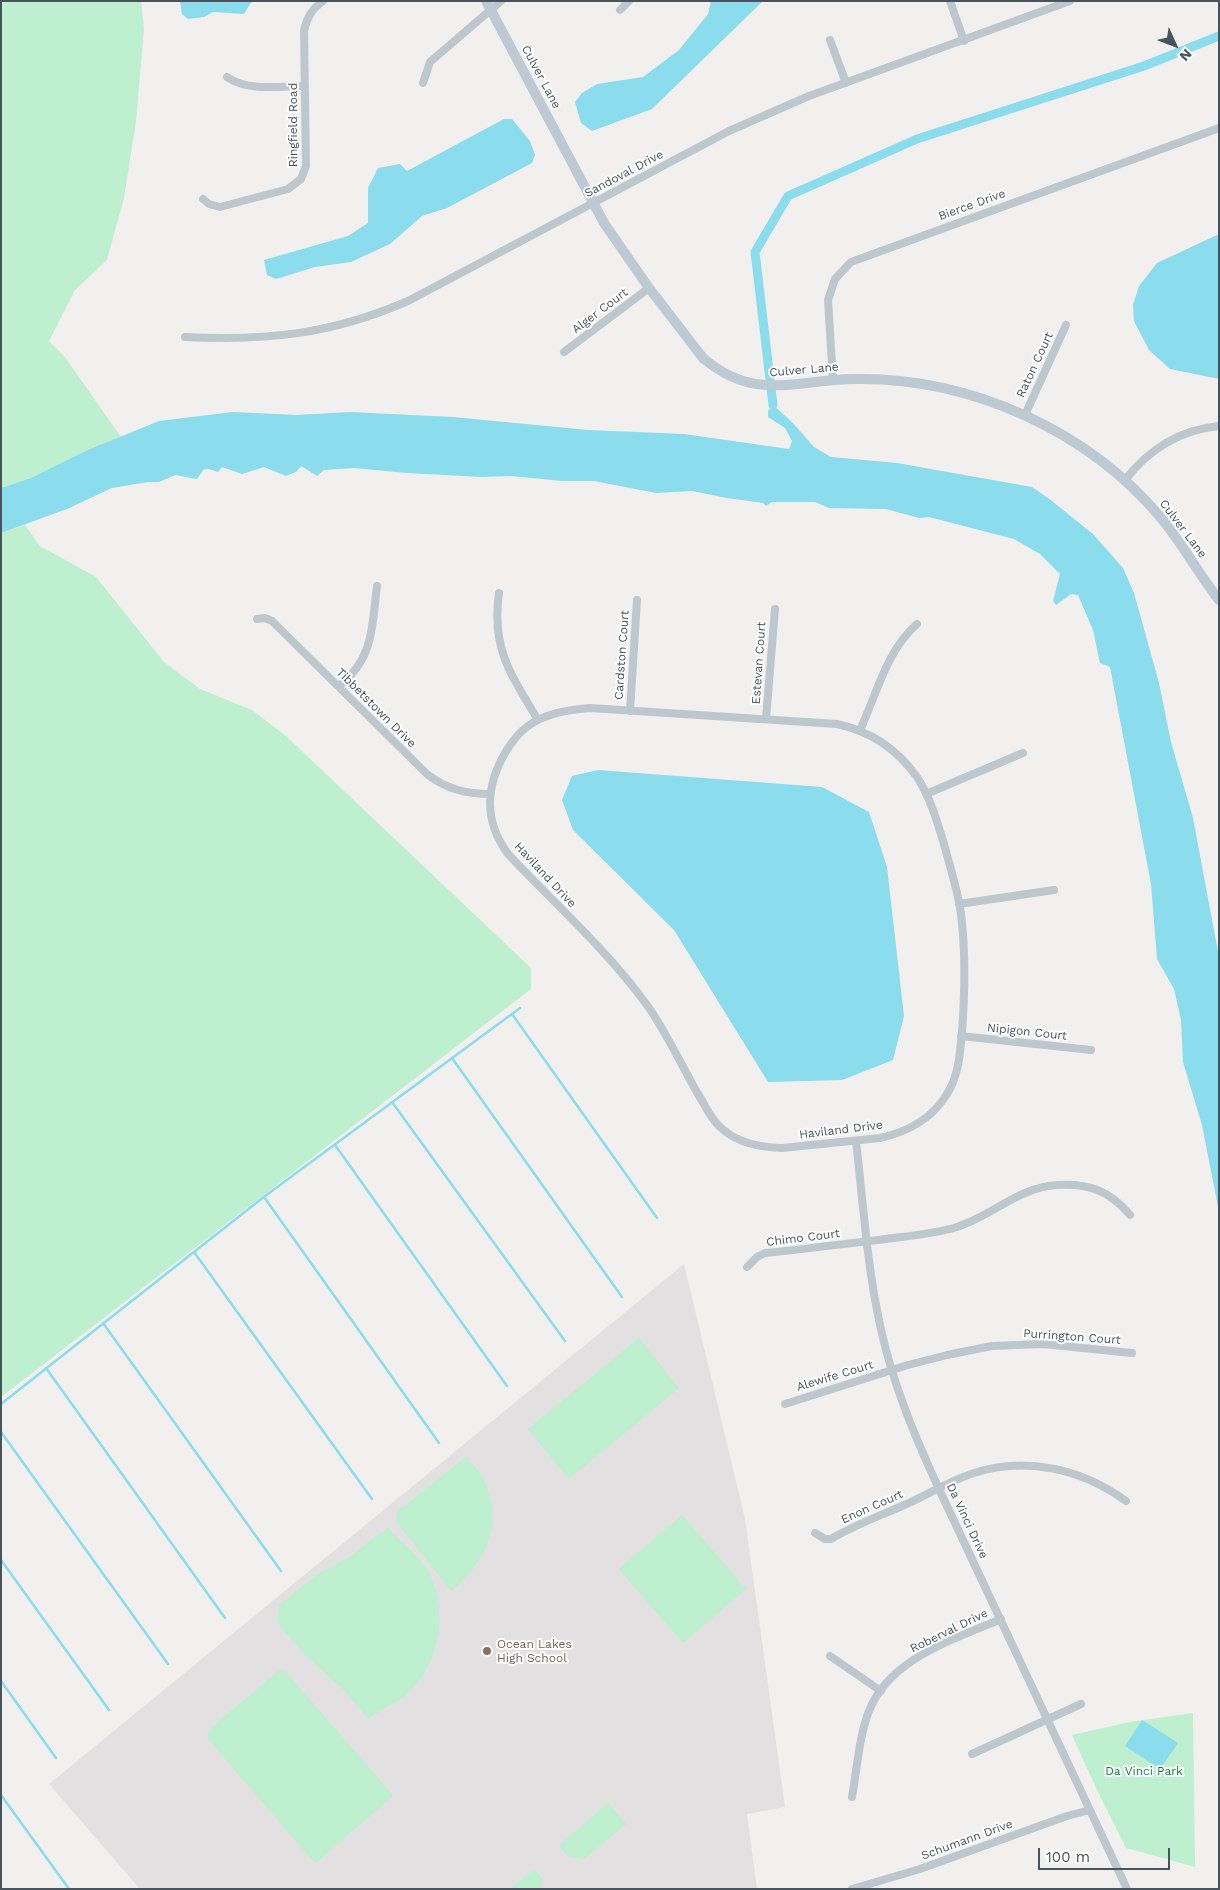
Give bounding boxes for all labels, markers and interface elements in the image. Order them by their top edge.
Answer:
north arrow [1150,20,1200,70]
street label: Culver Lane [518,43,564,111]
text: N [1177,46,1195,64]
street label: Ringfield Road [286,83,300,167]
street label: Sandoval Drive [582,147,666,201]
street label: Bierce Drive [937,186,1007,224]
street label: Alger Court [569,285,631,337]
street label: Raton Court [1014,330,1056,400]
street label: Culver Lane [769,360,839,380]
street label: Culver Lane [1156,497,1210,561]
street label: Cardston Court [612,610,632,700]
street label: Estevan Court [749,621,769,705]
street label: Tibbetstown Drive [333,665,419,751]
street label: Haviland Drive [511,839,579,911]
street label: Nipigon Court [986,1021,1068,1043]
street label: Haviland Drive [798,1118,884,1142]
street label: Chimo Court [765,1226,841,1250]
street label: Purrington Court [1023,1326,1121,1348]
street label: Alewife Court [795,1357,875,1395]
street label: Da Vinci Drive [943,1481,991,1561]
street label: Enon Court [839,1487,905,1527]
street label: Roberval Drive [908,1606,990,1656]
place label: Ocean Lakes High School [497,1637,572,1665]
marker: Ocean Lakes High School [481,1645,493,1657]
park label: Da Vinci Park [1105,1764,1183,1778]
street label: Schumann Drive [919,1817,1015,1863]
scale bar [1040,1838,1172,1870]
text: 100 m [1046,1848,1090,1866]

